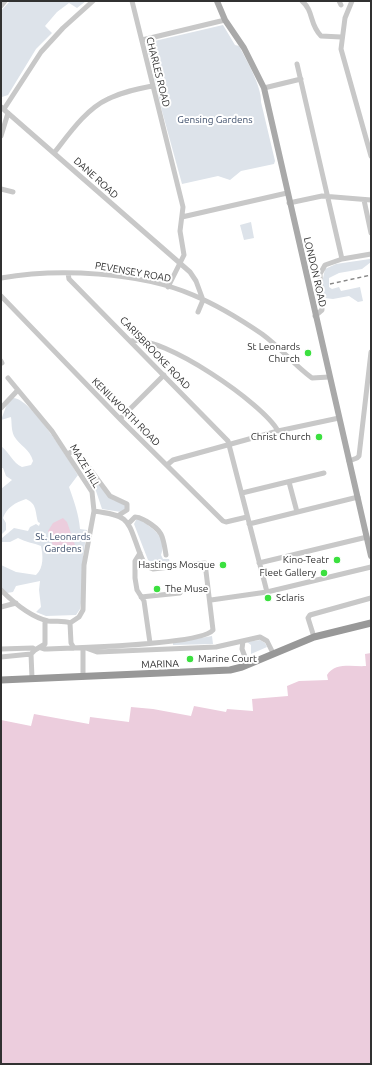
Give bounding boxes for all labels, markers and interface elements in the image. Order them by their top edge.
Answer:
street label: CHARLES ROAD [144,36,172,108]
park label: Gensing Gardens [177,114,253,126]
street label: DANE ROAD [71,155,121,201]
street label: LONDON ROAD [301,236,329,308]
street label: PEVENSEY ROAD [94,259,172,285]
street label: CARISBROOKE ROAD [117,314,193,392]
place label: St Leonards Church [247,341,300,364]
marker: St Leonards Church [303,348,313,358]
street label: KENILWORTH ROAD [89,375,163,449]
place label: Christ Church [251,431,311,443]
marker: Christ Church [314,432,324,442]
street label: MAZE HILL [67,442,103,490]
park label: St. Leonards Gardens [35,531,91,554]
place label: Kino-Teatr [283,554,329,566]
marker: Kino-Teatr [332,555,342,565]
place label: Hastings Mosque [138,559,215,571]
marker: Hastings Mosque [218,560,228,570]
place label: Fleet Gallery [260,567,316,579]
marker: Fleet Gallery [319,568,329,578]
place label: The Muse [165,583,208,595]
marker: The Muse [152,584,162,594]
place label: Sclaris [276,592,304,604]
marker: Sclaris [263,593,273,603]
place label: Marine Court [198,653,257,665]
marker: Marine Court [185,654,195,664]
street label: MARINA [141,657,179,671]

